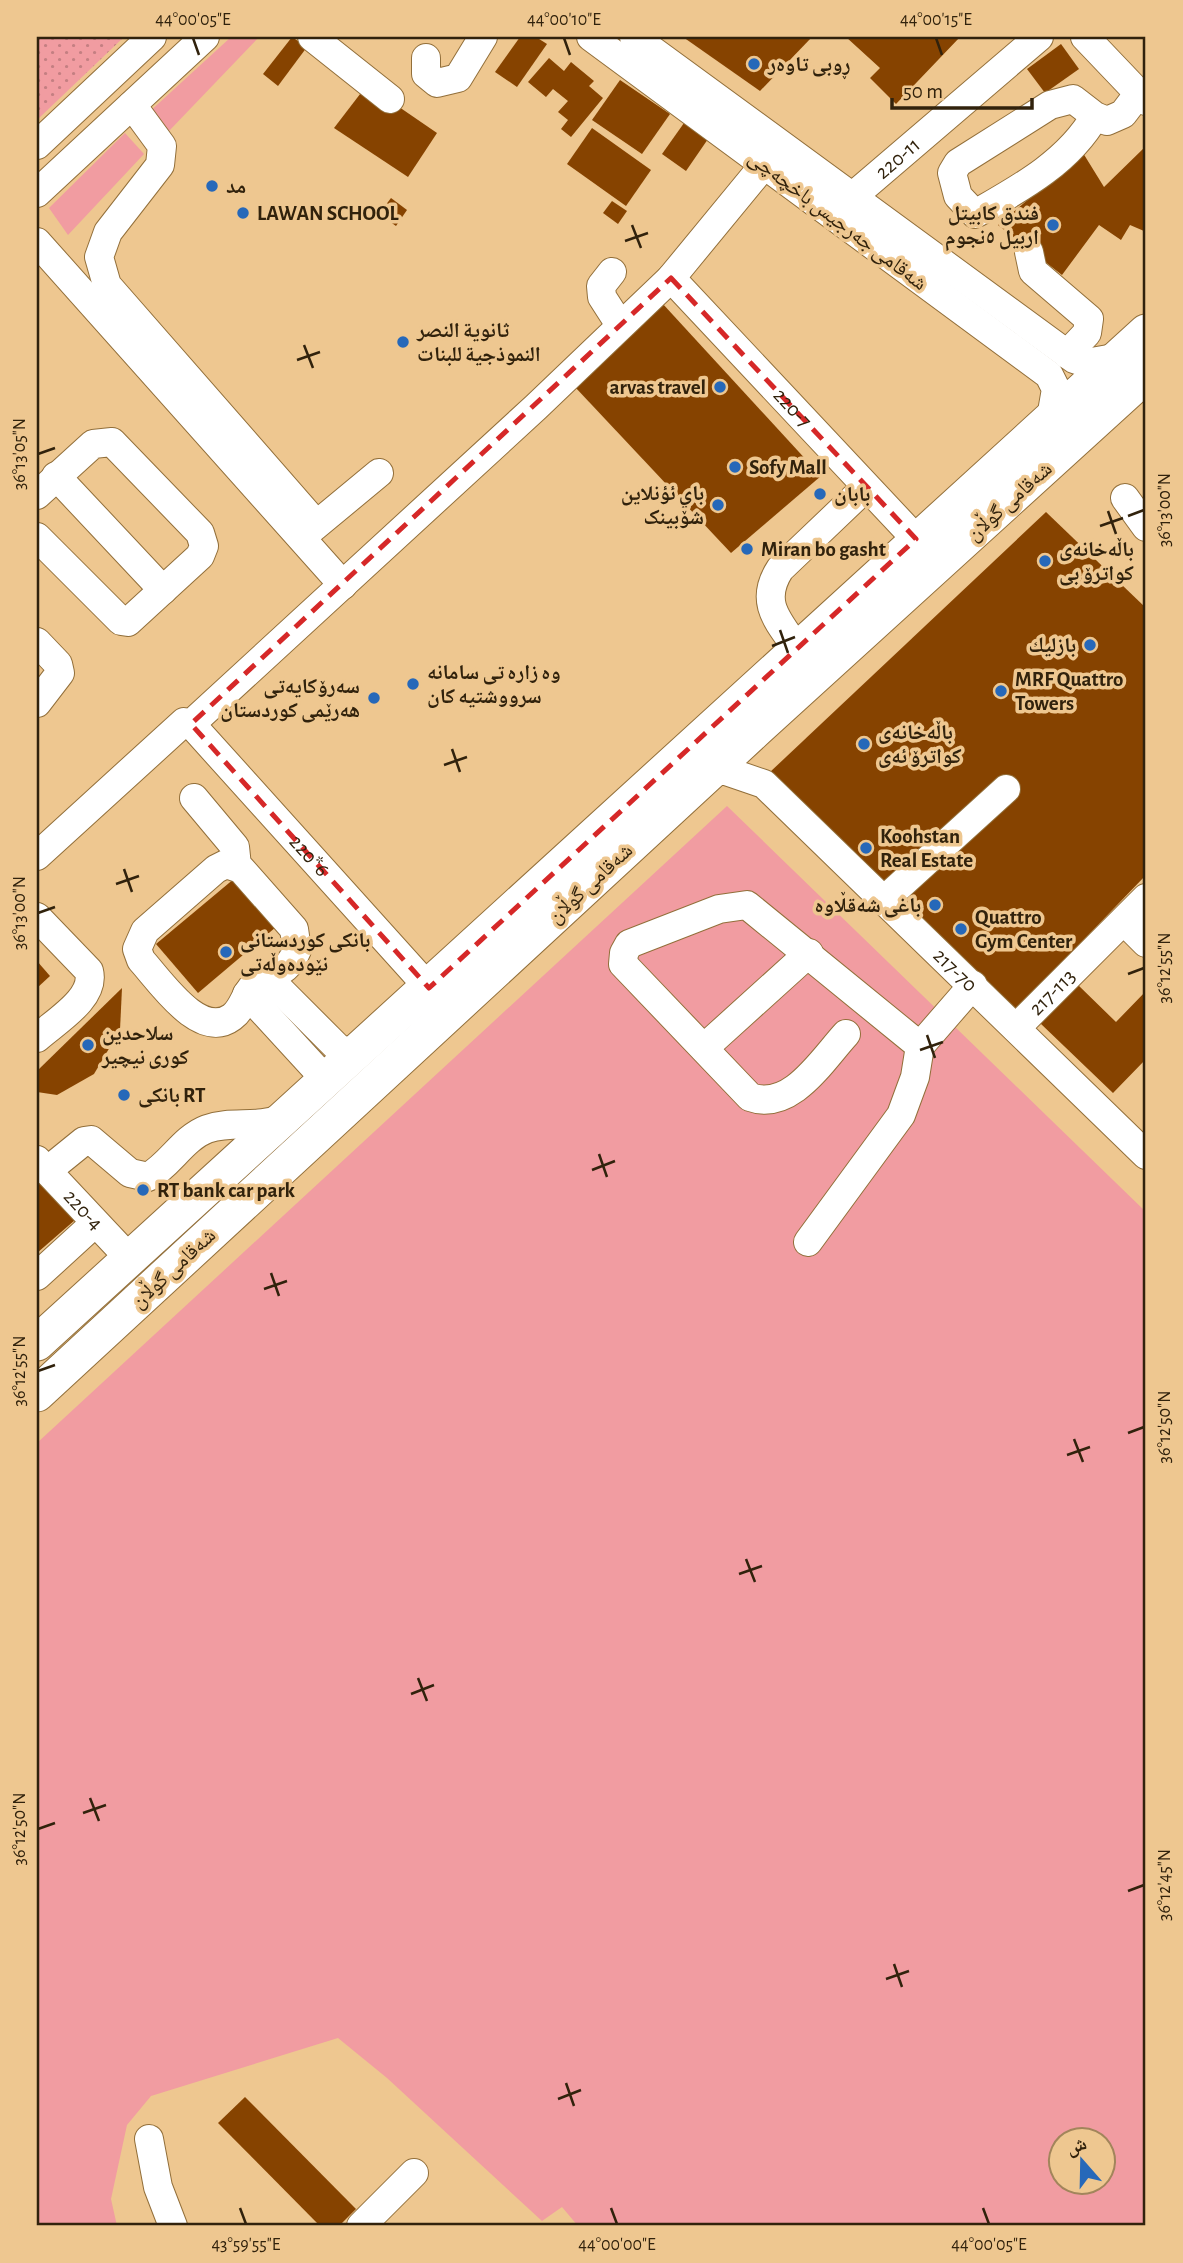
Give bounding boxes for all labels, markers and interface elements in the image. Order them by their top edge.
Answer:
text: 44°00'05"E [155,11,231,29]
text: 44°00'10"E [527,11,601,29]
text: 44°00'15"E [900,11,972,29]
place label: ڕوبی تاوەر [767,54,850,80]
marker: ڕوبی تاوەر [746,56,762,72]
scale bar [892,66,1032,110]
text: 50 m [903,81,943,102]
street label: 220-11 [872,134,924,183]
street label: شەقامی جەرجیس باخچەچی [743,147,931,296]
place label: مد [226,176,246,197]
marker: مد [204,178,220,194]
place label: LAWAN SCHOOL [257,203,399,224]
place label: فندق كابيتل اربيل ٥نجوم [945,203,1039,251]
marker: LAWAN SCHOOL [235,205,251,221]
marker: فندق كابيتل اربيل ٥نجوم [1045,217,1061,233]
place label: ثانوية النصر النموذجية للبنات [416,320,541,366]
marker: ثانوية النصر النموذجية للبنات [395,334,411,350]
place label: arvas travel [610,377,706,398]
marker: arvas travel [712,379,728,395]
street label: 220-7 [769,384,816,432]
text: 36°13'05"N [11,418,29,490]
street label: شەقامی گوڵان [960,455,1057,546]
place label: Sofy Mall [749,457,827,478]
marker: Sofy Mall [727,459,743,475]
text: 36°13'00"N [1156,473,1174,547]
place label: باي ئؤنلاین شۆبینک [621,483,704,529]
place label: بابان [834,484,870,506]
marker: بابان [812,486,828,502]
marker: باي ئؤنلاین شۆبینک [710,497,726,513]
place label: باڵەخانەی کواترۆ بی [1059,537,1134,586]
place label: Miran bo gasht [761,539,886,560]
marker: Miran bo gasht [739,541,755,557]
marker: باڵەخانەی کواترۆ بی [1037,553,1053,569]
place label: بازليك [1028,635,1076,657]
marker: بازليك [1082,637,1098,653]
place label: وه زاره تى سامانه سرووشتيه كان [427,662,561,708]
place label: MRF Quattro Towers [1015,669,1123,714]
place label: سەرۆكایەتی هەرێمی كوردستان [220,676,360,723]
marker: وه زاره تى سامانه سرووشتيه كان [405,676,421,692]
marker: MRF Quattro Towers [993,683,1009,699]
marker: سەرۆكایەتی هەرێمی كوردستان [366,690,382,706]
place label: باڵەخانەی کواترۆ ئەی [878,720,962,768]
marker: باڵەخانەی کواترۆ ئەی [856,736,872,752]
place label: Koohstan Real Estate [880,826,973,871]
street label: 220*6 [285,831,333,881]
street label: شەقامی گوڵان [542,837,638,929]
marker: Koohstan Real Estate [858,840,874,856]
text: 36°13'00"N [11,876,29,950]
place label: باغی شەقڵاوە [815,891,921,918]
marker: باغی شەقڵاوە [927,897,943,913]
place label: Quattro Gym Center [975,907,1073,952]
marker: Quattro Gym Center [953,921,969,937]
place label: بانکی کوردستانی نێودەوڵەتی [240,930,370,977]
text: 36°12'55"N [1156,933,1174,1003]
marker: بانکی کوردستانی نێودەوڵەتی [218,944,234,960]
street label: 217-70 [929,945,981,996]
street label: 217-113 [1025,965,1079,1019]
place label: سلاحدین كوری نیچیر [101,1023,189,1069]
marker: سلاحدین كوری نیچیر [80,1037,96,1053]
place label: بانكی RT [138,1085,206,1108]
marker: بانكی RT [116,1087,132,1103]
place label: RT bank car park [157,1180,296,1201]
marker: RT bank car park [135,1182,151,1198]
street label: 220-4 [60,1186,107,1234]
street label: شەقامی گوڵان [125,1222,221,1314]
text: 36°12'55"N [11,1336,29,1406]
text: 36°12'50"N [1156,1391,1174,1463]
text: 36°12'50"N [11,1793,29,1865]
text: 36°12'45"N [1156,1849,1174,1921]
north arrow [1046,2126,1116,2196]
text: ش [1064,2134,1090,2160]
text: 43°59'55"E [211,2236,281,2254]
text: 44°00'00"E [578,2236,656,2254]
text: 44°00'05"E [951,2236,1027,2254]

